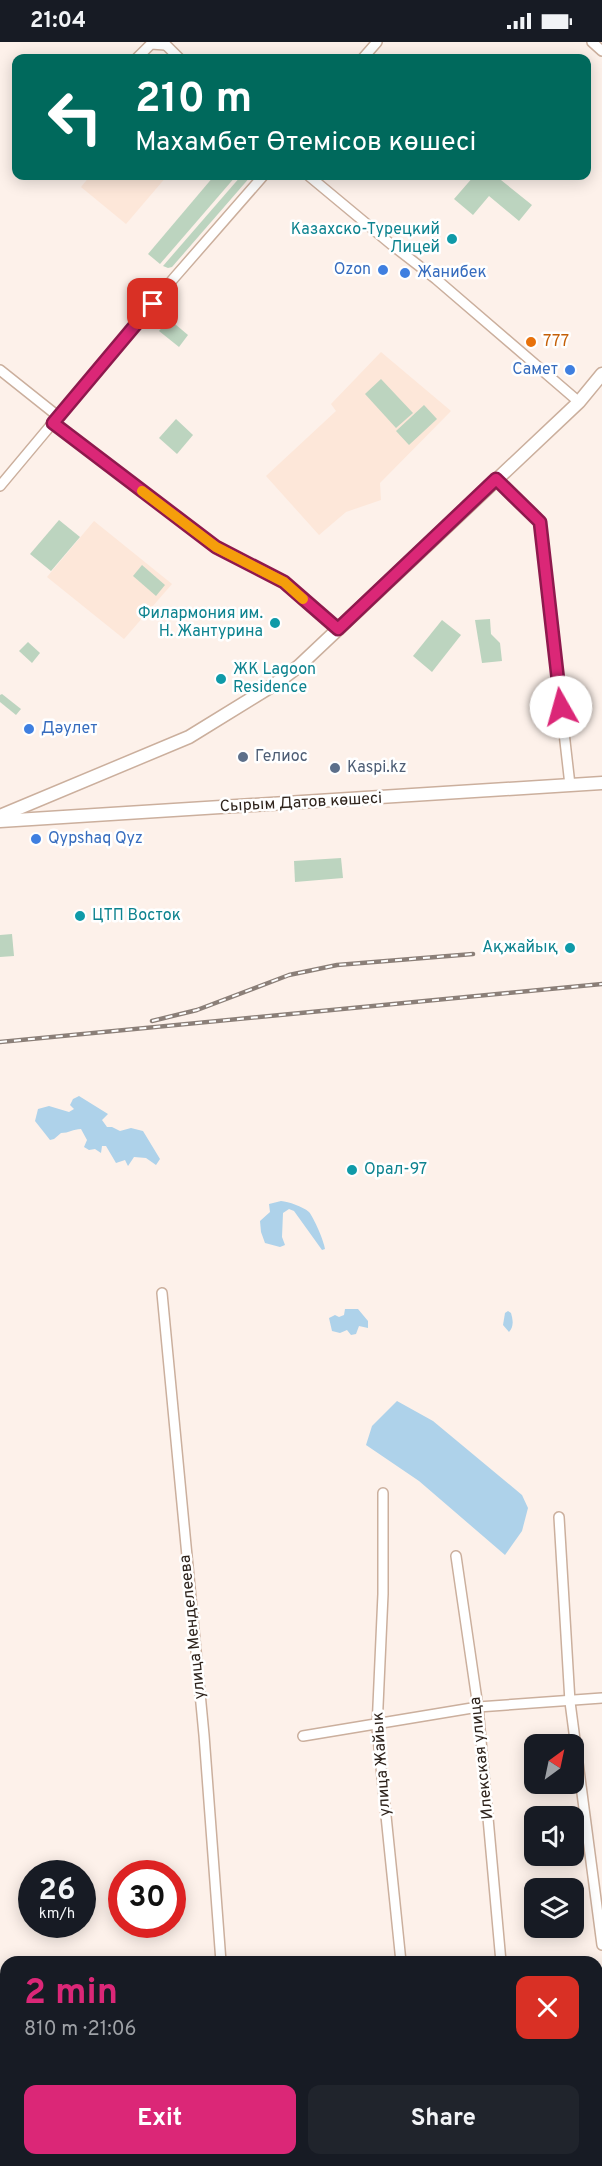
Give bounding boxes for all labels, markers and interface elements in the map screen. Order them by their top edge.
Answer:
text: 21:04 [30,8,86,35]
text: 210 m [135,74,252,127]
icon: left [36,78,114,156]
text: Махамбет Өтемісов көшесі [135,126,476,160]
place label: Казахско-Турецкий Лицей [291,220,440,258]
marker: Казахско-Турецкий Лицей [445,232,459,246]
place label: Ozon [334,260,371,280]
marker: Ozon [376,263,390,277]
place label: Жанибек [417,263,487,283]
marker: Жанибек [398,266,412,280]
pin [127,278,178,329]
icon: arrive [136,287,169,320]
place label: 777 [543,332,569,352]
marker: 777 [524,335,538,349]
place label: Самет [512,360,558,380]
marker: Самет [563,363,577,377]
place label: Филармония им. Н. Жантурина [138,604,263,642]
marker: Филармония им. Н. Жантурина [268,616,282,630]
place label: ЖК Lagoon Residence [233,660,316,698]
marker: ЖК Lagoon Residence [214,672,228,686]
position arrow [529,675,593,739]
place label: Дәулет [41,719,97,739]
marker: Дәулет [22,722,36,736]
place label: Гелиос [255,747,308,767]
marker: Гелиос [236,750,250,764]
place label: Kaspi.kz [347,758,407,778]
marker: Kaspi.kz [328,761,342,775]
street label: Сырым Датов көшесі [219,789,383,817]
place label: Qypshaq Qyz [48,829,143,849]
marker: Qypshaq Qyz [29,832,43,846]
place label: ЦТП Восток [92,906,181,926]
marker: ЦТП Восток [73,909,87,923]
place label: Ақжайық [482,938,558,958]
marker: Ақжайық [563,941,577,955]
place label: Орал-97 [364,1160,427,1180]
marker: Орал-97 [345,1163,359,1177]
street label: улица Менделеева [175,1554,211,1700]
street label: Илекская улица [466,1696,498,1820]
street label: улица Жайык [368,1711,396,1817]
north arrow [524,1734,584,1794]
map controls [524,1734,584,1938]
button: sound [524,1806,584,1866]
speed limit sign: 30 [108,1860,186,1938]
text: 26 [39,1873,75,1910]
button: layers [524,1878,584,1938]
text: km/h [39,1905,75,1924]
text: 2 min [24,1971,118,2017]
button: close [516,1976,579,2039]
text: 810 m · 21:06 [24,2017,137,2043]
button: Exit [24,2085,296,2154]
button: Share [308,2085,579,2154]

